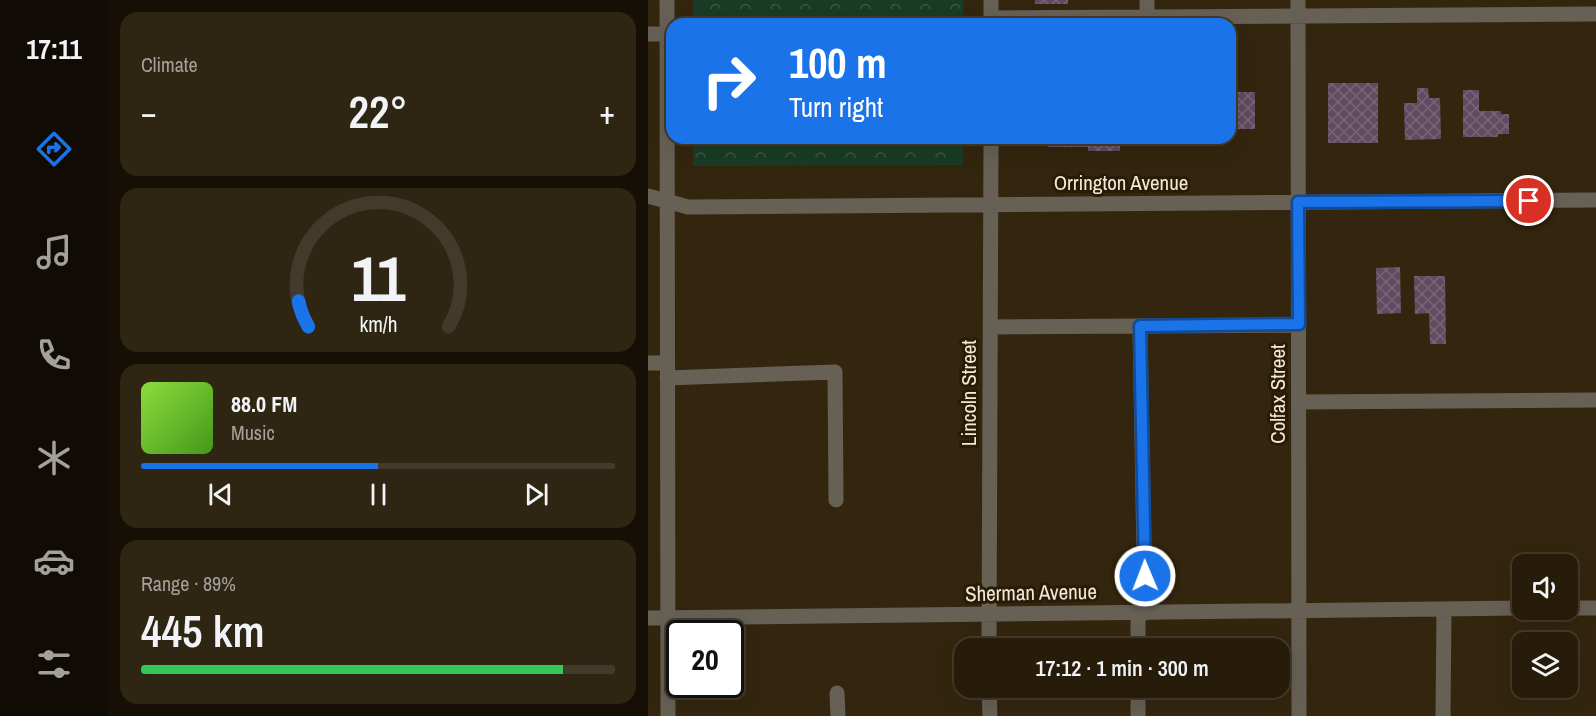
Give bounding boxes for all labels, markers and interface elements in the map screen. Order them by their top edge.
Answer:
text: 17:11 [26,31,82,67]
text: 100 m [789,35,887,91]
icon: right [690,42,768,120]
text: Climate [141,51,198,78]
text: 22° [348,81,408,142]
text: Turn right [789,89,883,125]
text: − [141,90,157,134]
text: + [599,90,615,134]
icon: directions [33,128,75,170]
street label: Orrington Avenue [1054,168,1188,197]
pin [1503,175,1554,226]
icon: arrive [1512,184,1545,217]
icon: music [33,231,75,273]
text: 11 [351,236,406,320]
text: km/h [359,310,397,339]
icon: phone [33,334,75,376]
street label: Lincoln Street [954,340,983,446]
street label: Colfax Street [1263,344,1292,444]
text: 88.0 FM [231,389,297,419]
text: Music [231,419,275,446]
icon: climate [33,437,75,479]
icon: previous [204,478,237,511]
icon: pause [362,478,395,511]
icon: next [520,478,553,511]
icon: car [33,540,75,582]
position arrow [1113,544,1177,608]
map controls [1512,554,1578,698]
button: sound [1512,554,1578,620]
text: Range · 89% [141,570,236,597]
street label: Sherman Avenue [965,577,1097,608]
text: 445 km [141,600,265,661]
speed limit sign: 20 [666,620,744,698]
button: layers [1512,632,1578,698]
icon: filters [33,643,75,685]
text: 17:12 · 1 min · 300 m [1035,653,1209,683]

